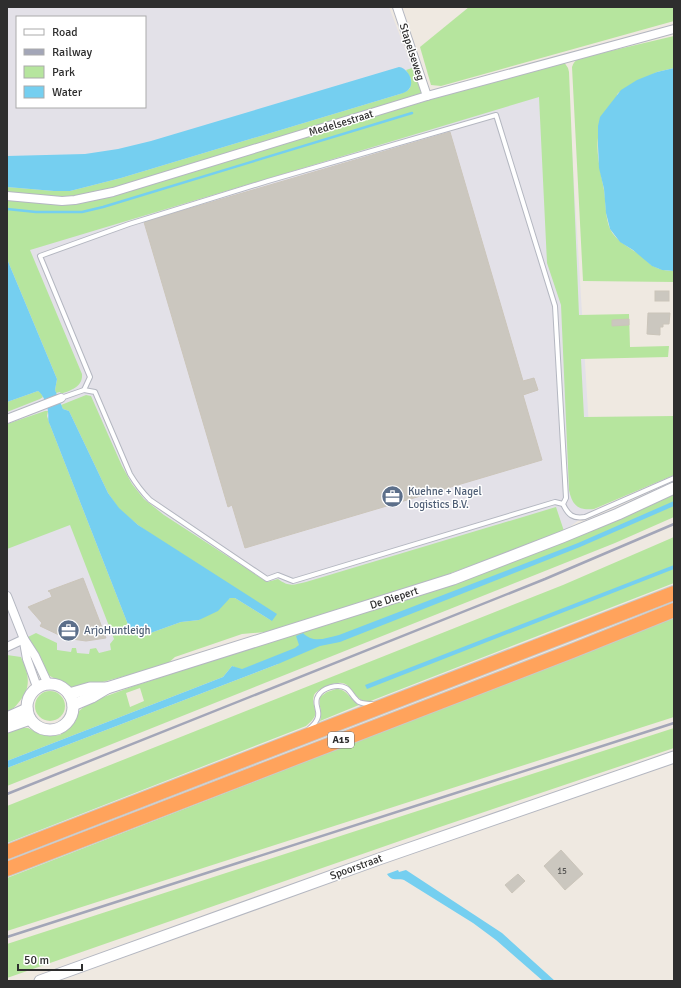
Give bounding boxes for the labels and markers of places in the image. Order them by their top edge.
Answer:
office icon: Kuehne + Nagel Logistics B.V. [379,484,405,510]
place label: Kuehne + Nagel Logistics B.V. [408,485,482,511]
office icon: ArjoHuntleigh [56,617,82,643]
place label: ArjoHuntleigh [84,624,150,637]

